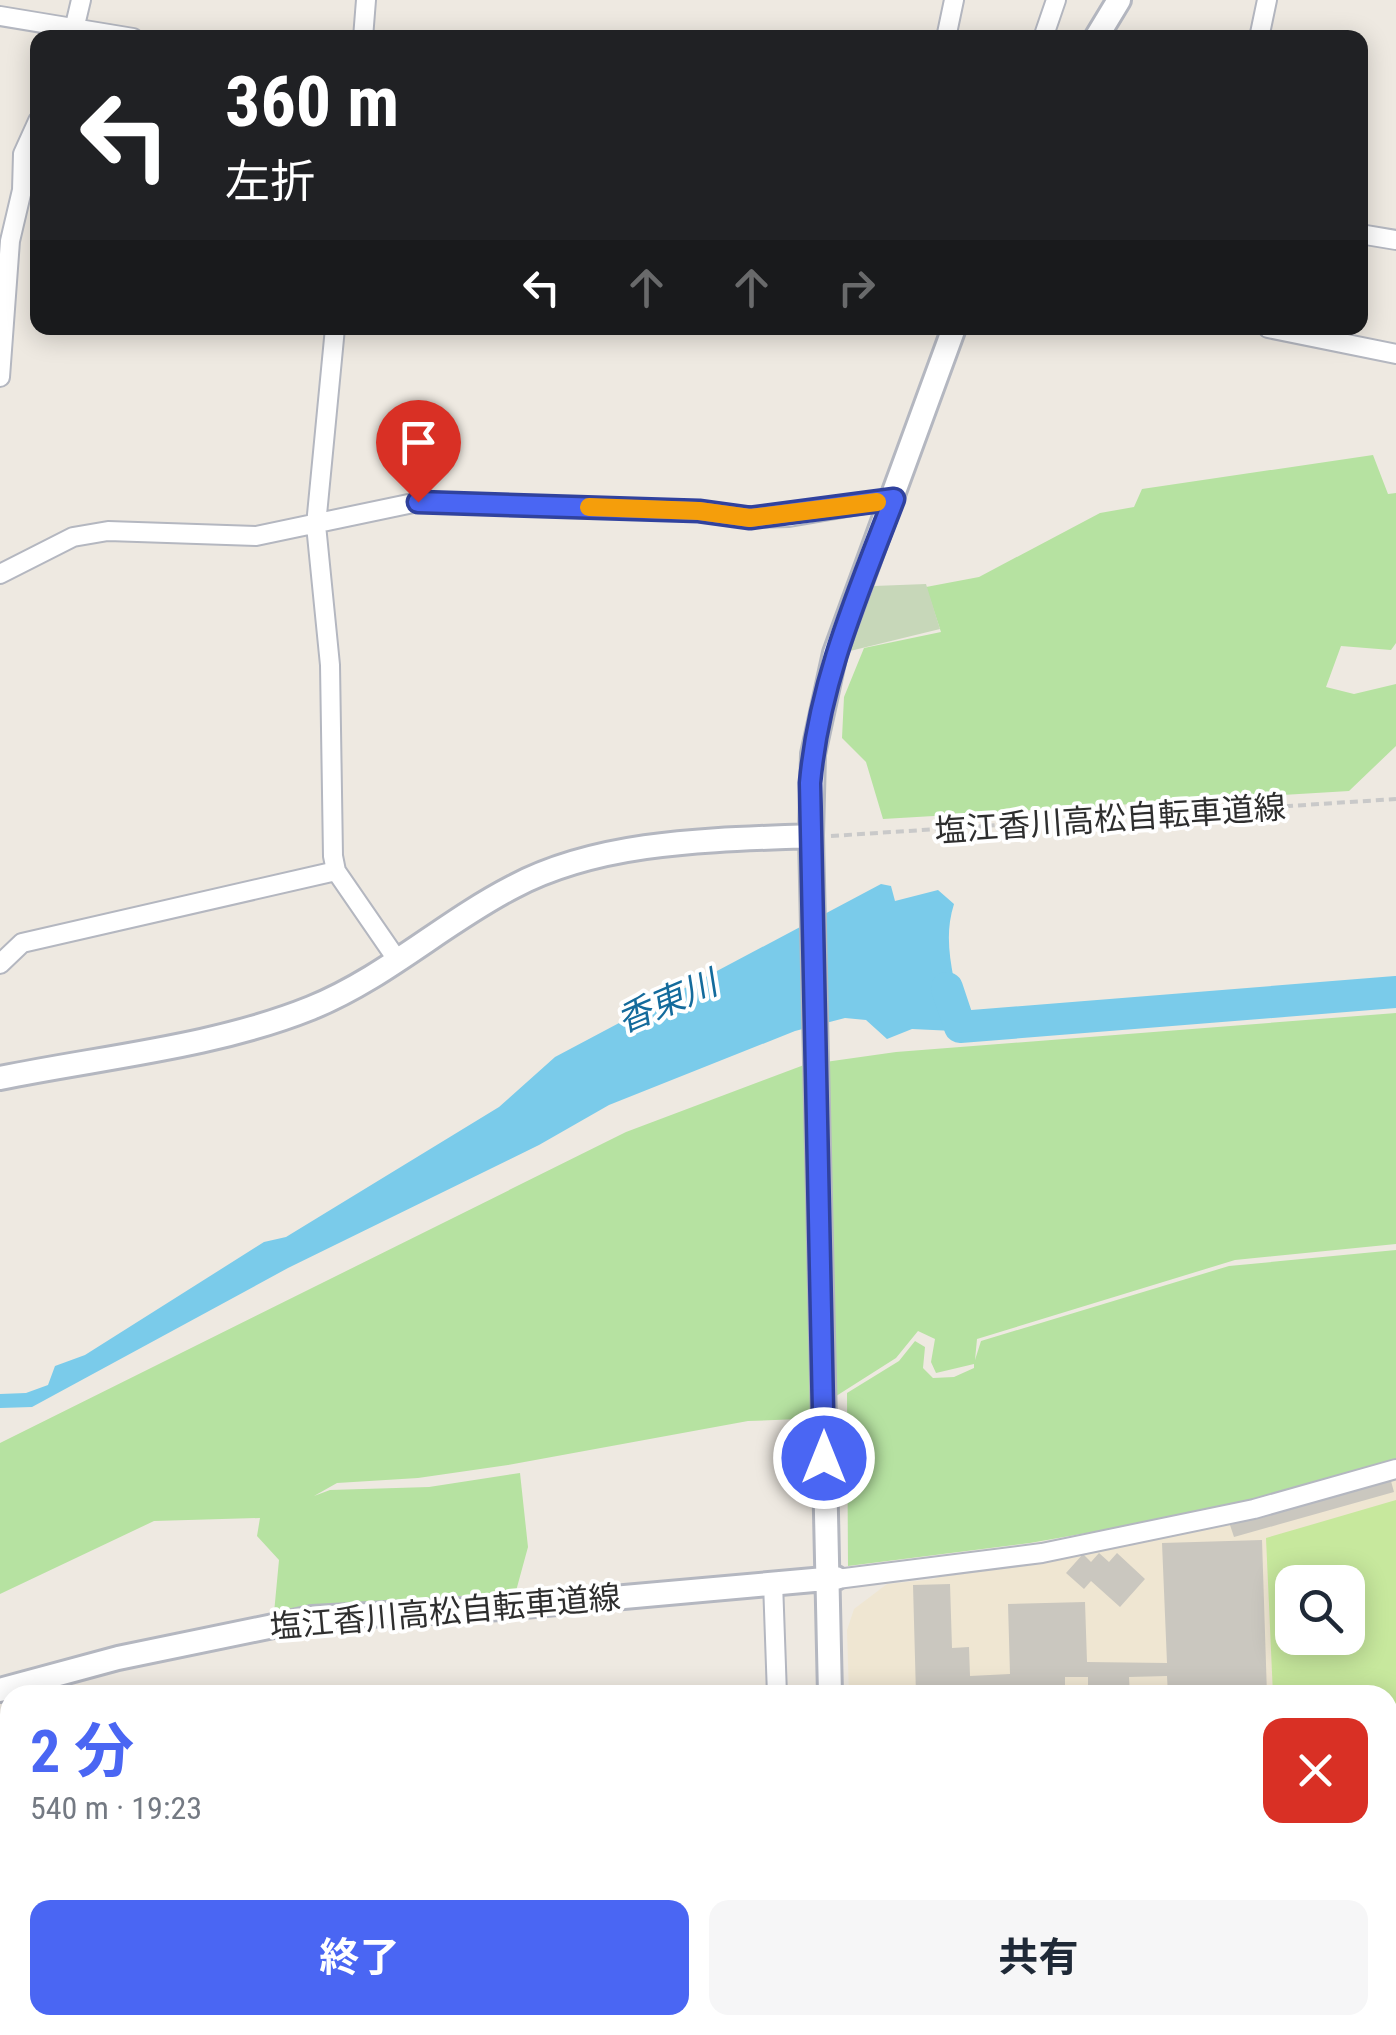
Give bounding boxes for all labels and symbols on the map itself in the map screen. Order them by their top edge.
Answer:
pin [376,400,461,503]
street label: 塩江香川高松自転車道線 [933,788,1287,850]
water label: 香東川 [611,961,727,1041]
position arrow [772,1406,876,1510]
street label: 塩江香川高松自転車道線 [268,1578,622,1646]

